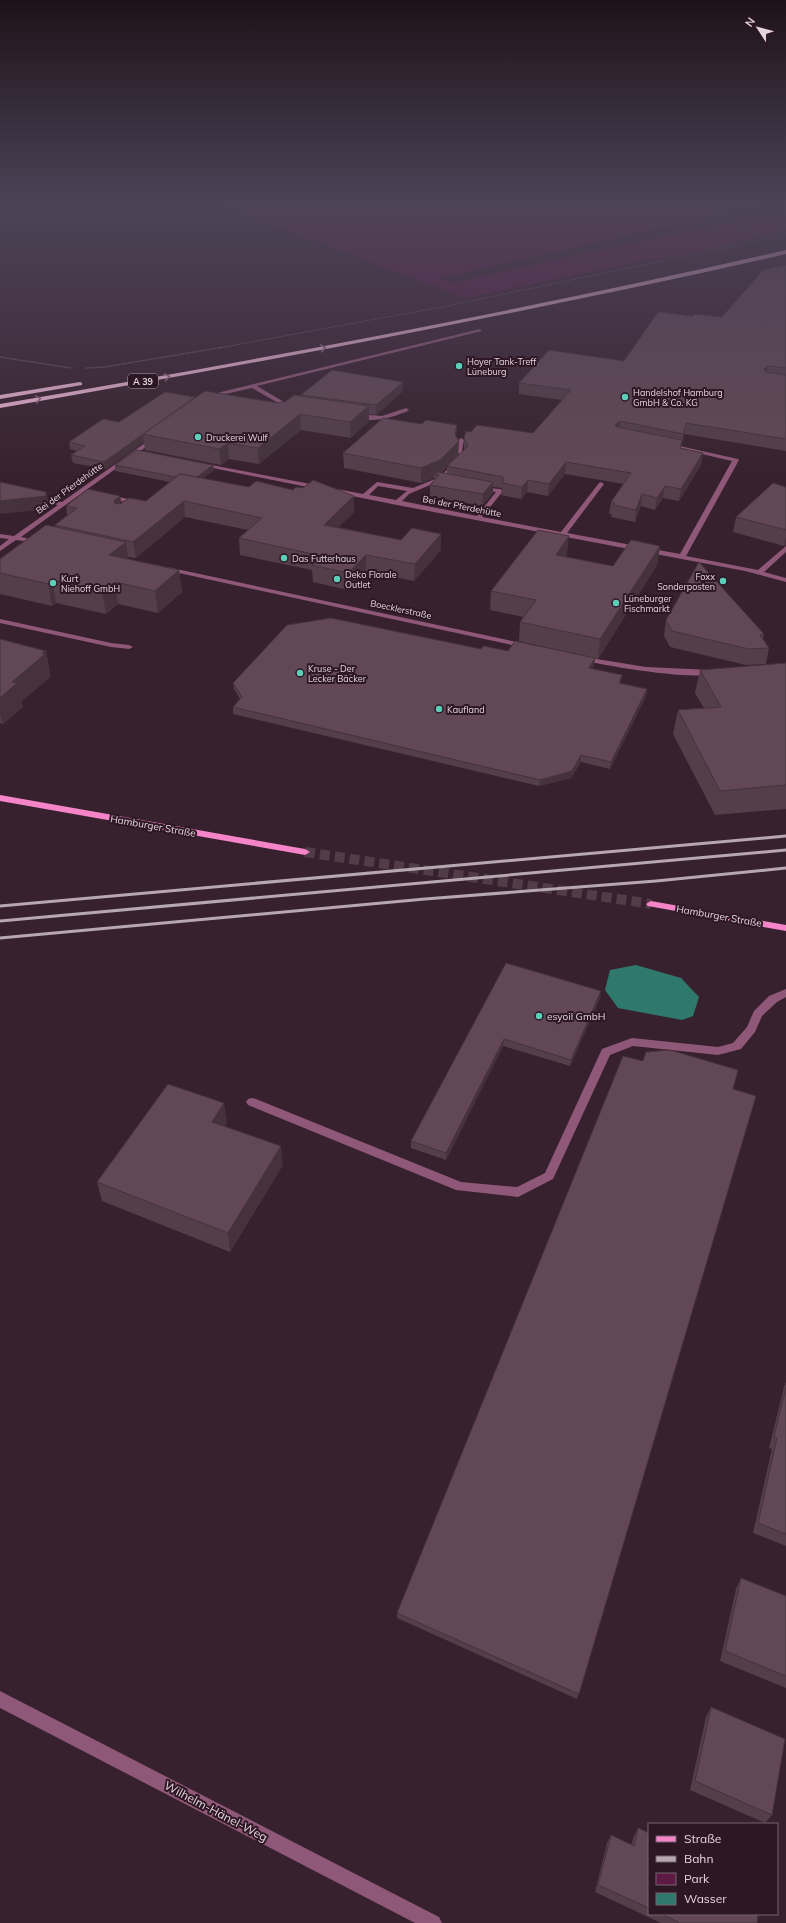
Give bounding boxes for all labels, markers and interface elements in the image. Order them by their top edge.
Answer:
north arrow [738,8,778,48]
text: N [742,15,758,30]
one-way arrow [320,345,326,353]
place label: Hoyer Tank-Treff Lüneburg [467,356,537,377]
marker: Hoyer Tank-Treff Lüneburg [454,361,464,371]
one-way arrow [163,373,170,382]
road number: A 39 [128,374,158,388]
place label: Handelshof Hamburg GmbH & Co. KG [633,387,723,408]
marker: Handelshof Hamburg GmbH & Co. KG [620,392,630,402]
one-way arrow [35,395,42,404]
marker: Druckerei Wulf [193,432,203,442]
place label: Druckerei Wulf [206,432,269,443]
street label: Bei der Pferdehütte [33,460,105,516]
street label: Bei der Pferdehütte [422,493,502,519]
marker: Das Futterhaus [279,553,289,563]
place label: Das Futterhaus [292,553,356,564]
place label: Deko Florale Outlet [345,569,397,590]
place label: Foxx Sonderposten [657,571,715,592]
place label: Kurt Niehoff GmbH [61,573,120,594]
marker: Deko Florale Outlet [332,574,342,584]
marker: Foxx Sonderposten [718,576,728,586]
marker: Kurt Niehoff GmbH [48,578,58,588]
place label: Lüneburger Fischmarkt [624,593,672,614]
street label: Boecklerstraße [369,597,433,621]
marker: Lüneburger Fischmarkt [611,598,621,608]
place label: Kruse - Der Lecker Bäcker [308,663,367,684]
marker: Kruse - Der Lecker Bäcker [295,668,305,678]
marker: Kaufland [434,704,444,714]
place label: Kaufland [447,704,485,715]
street label: Hamburger Straße [109,812,197,840]
street label: Hamburger Straße [675,902,763,930]
place label: esyoil GmbH [547,1010,605,1023]
marker: esyoil GmbH [534,1011,544,1021]
street label: Wilhelm-Hänel-Weg [162,1777,270,1845]
legend [648,1823,778,1915]
text: Straße [684,1831,721,1846]
text: Bahn [684,1851,713,1866]
text: Park [684,1871,710,1886]
text: Wasser [684,1891,727,1906]

